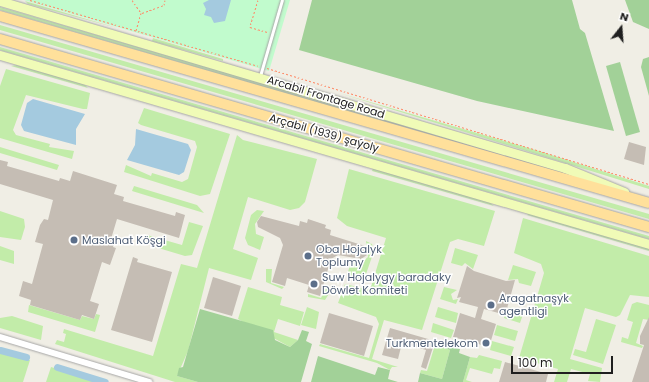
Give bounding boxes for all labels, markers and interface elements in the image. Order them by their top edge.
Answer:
north arrow [601,8,641,48]
text: N [618,8,631,25]
street label: Arcabil Frontage Road [266,73,386,121]
street label: Arçabil (1939) şaýoly [268,111,380,155]
place label: Maslahat Köşgi [82,233,166,247]
marker: Maslahat Köşgi [69,235,79,245]
place label: Oba Hojalyk Toplumy [316,243,382,269]
marker: Oba Hojalyk Toplumy [303,251,313,261]
place label: Suw Hojalygy baradaky Döwlet Komiteti [322,271,451,297]
marker: Suw Hojalygy baradaky Döwlet Komiteti [309,279,319,289]
place label: Aragatnaşyk agentligi [499,292,569,318]
marker: Aragatnaşyk agentligi [486,300,496,310]
place label: Turkmentelekom [386,336,478,350]
marker: Turkmentelekom [481,338,491,348]
scale bar [513,348,615,374]
text: 100 m [518,354,552,371]

